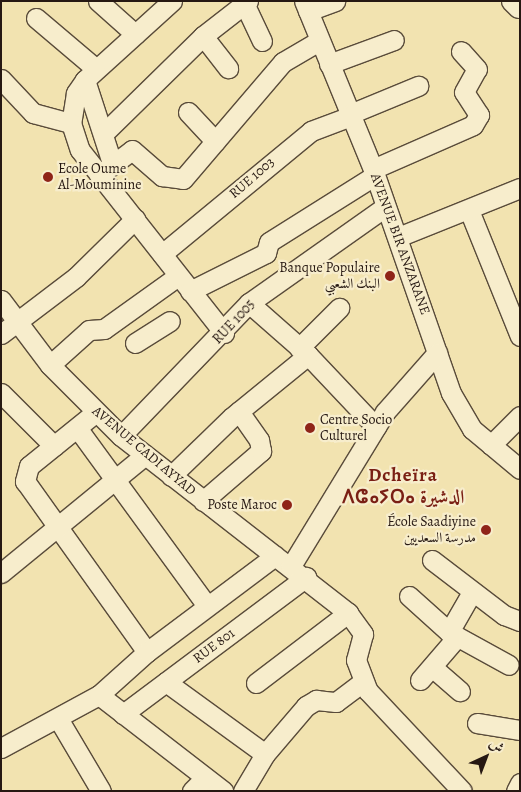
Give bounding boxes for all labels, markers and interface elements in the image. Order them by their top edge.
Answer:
street label: RUE 1003 [226,154,278,202]
place label: Ecole Oume Al-Mouminine [58,161,141,193]
marker: Ecole Oume Al-Mouminine [42,171,54,183]
street label: AVENUE BIR ANZARANE [367,171,433,317]
place label: Banque Populaire البنك الشعبي [279,260,380,292]
marker: Banque Populaire البنك الشعبي [384,270,396,282]
street label: RUE 1005 [209,296,259,348]
street label: AVENUE CADI AYYAD [89,403,199,499]
place label: Centre Socio Culturel [320,412,392,444]
marker: Centre Socio Culturel [304,422,316,434]
district label: Dcheïra ⴷⵛⴰⵢⵔⴰ الدشيرة [345,465,461,509]
place label: Poste Maroc [207,497,277,513]
marker: Poste Maroc [281,499,293,511]
place label: École Saadiyine مدرسة السعديين [387,514,476,546]
marker: École Saadiyine مدرسة السعديين [480,524,492,536]
street label: RUE 801 [190,625,238,667]
north arrow [461,732,511,782]
text: ش [485,734,508,757]

